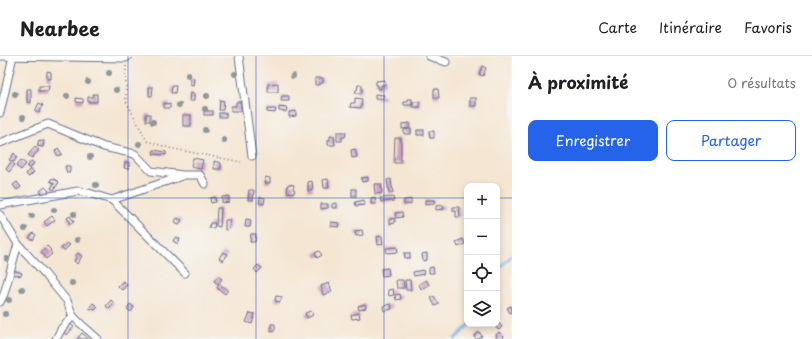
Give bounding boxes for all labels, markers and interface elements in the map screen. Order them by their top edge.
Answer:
text: Nearbee [20,14,100,42]
text: Carte [598,17,637,38]
text: Itinéraire [659,17,722,38]
text: Favoris [744,17,792,38]
text: À proximité [528,69,628,95]
text: 0 résultats [728,73,796,92]
button: Enregistrer [528,120,658,161]
button: Partager [666,120,796,161]
map controls [464,183,500,327]
button: + [464,183,500,219]
button: − [464,219,500,255]
button: locate [464,255,500,291]
button: layers [464,291,500,327]

